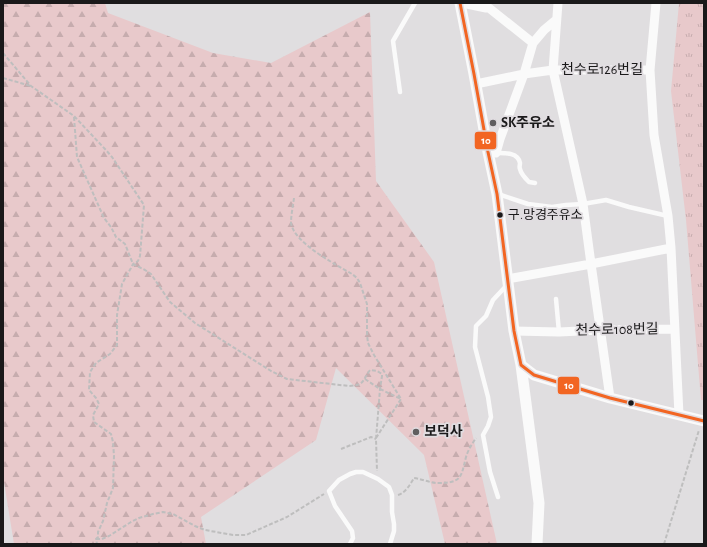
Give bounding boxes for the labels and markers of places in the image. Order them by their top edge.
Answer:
place label: SK주유소 [501,116,555,130]
marker: SK주유소 [488,118,498,128]
place label: 구.망경주유소 [508,208,583,222]
marker: 구.망경주유소 [495,210,505,220]
unlabelled marker [626,398,636,408]
place label: 보덕사 [424,424,463,439]
marker: 보덕사 [411,427,421,437]

